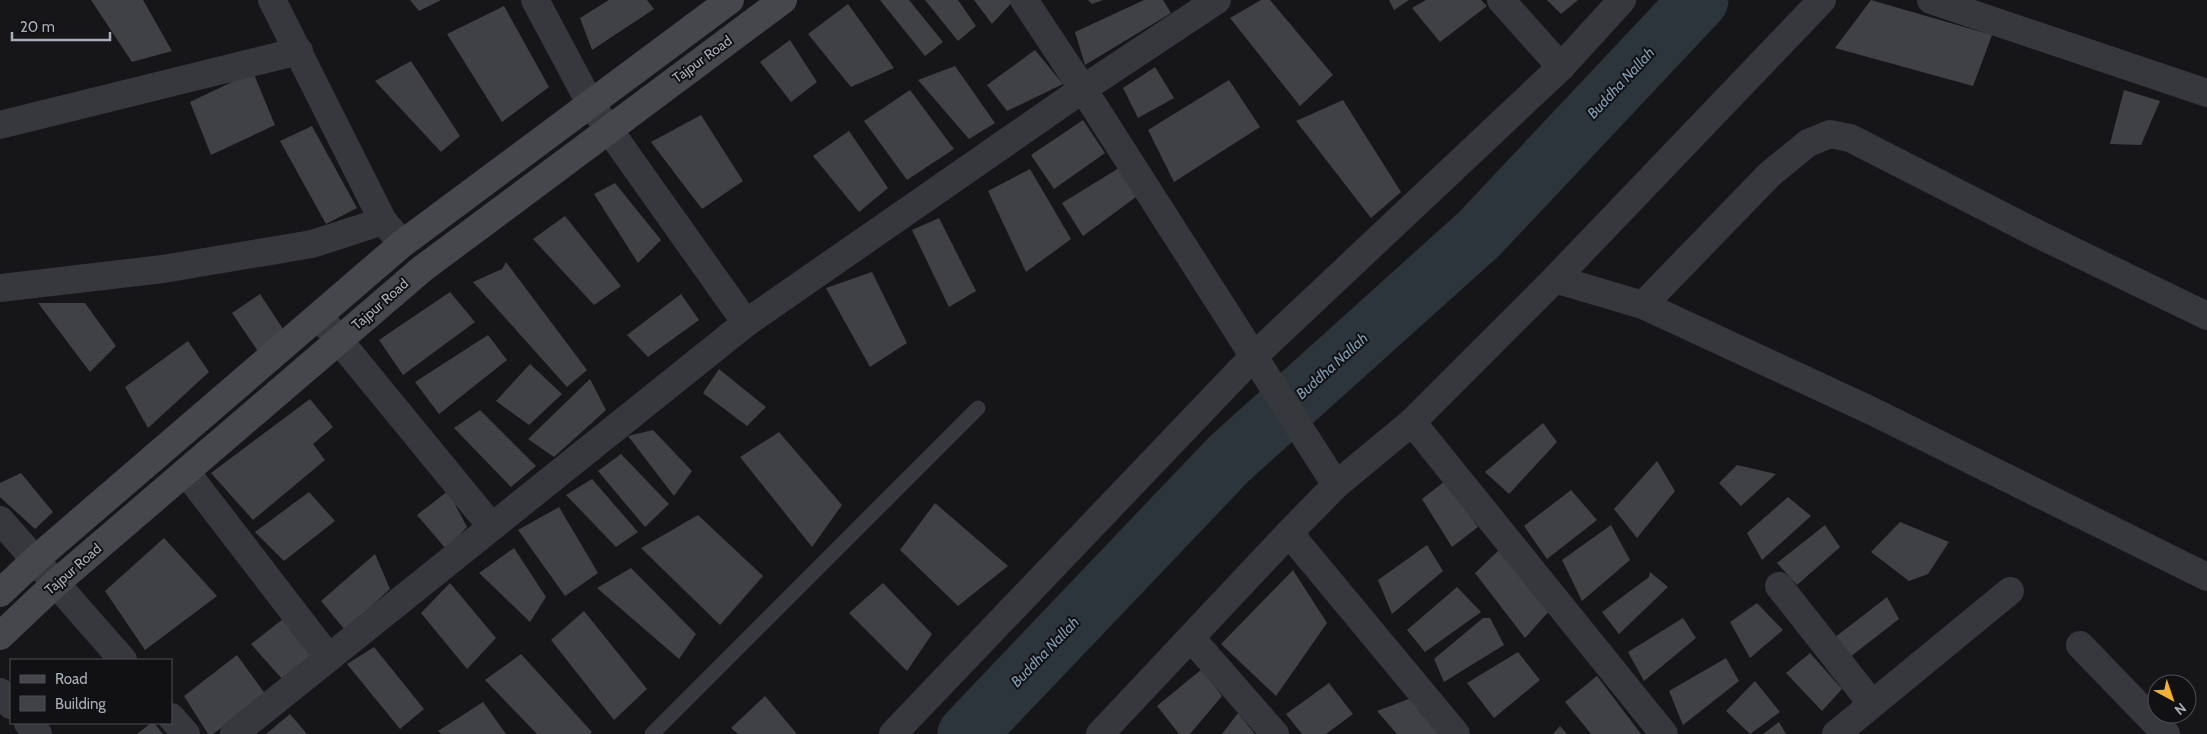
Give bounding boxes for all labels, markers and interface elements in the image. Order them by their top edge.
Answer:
scale bar [12,10,110,42]
text: 20 m [20,18,55,36]
street label: Tajpur Road [669,31,735,87]
water label: Buddha Nallah [1584,44,1658,122]
street label: Tajpur Road [348,274,412,334]
water label: Buddha Nallah [1292,329,1372,403]
street label: Tajpur Road [41,539,105,599]
water label: Buddha Nallah [1007,613,1083,691]
legend [10,659,172,724]
text: Road [55,670,88,688]
north arrow [2147,674,2197,724]
text: Building [55,695,106,713]
text: N [2171,699,2190,719]

